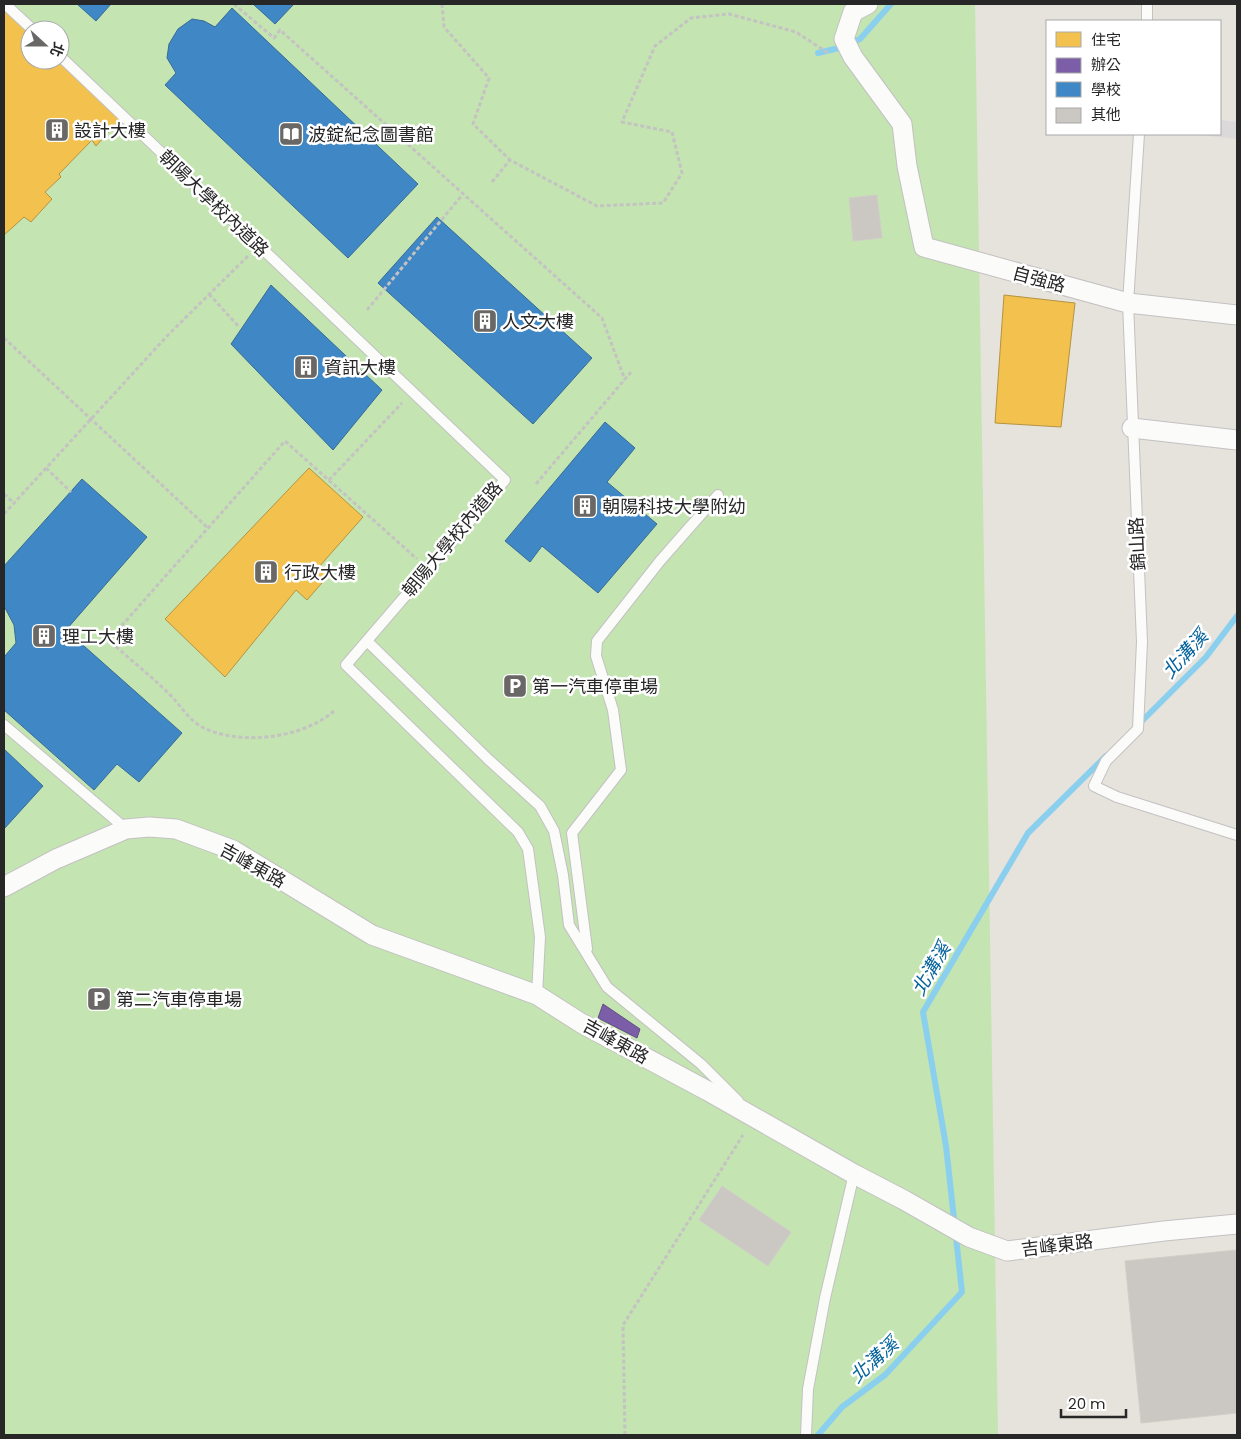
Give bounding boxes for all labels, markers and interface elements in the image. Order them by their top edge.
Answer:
north arrow [20,20,70,70]
legend [1046,20,1221,135]
text: 住宅 [1091,29,1121,50]
text: 北 [45,40,69,60]
text: 辦公 [1091,54,1121,75]
text: 學校 [1091,79,1121,100]
text: 其他 [1091,104,1121,125]
building icon: 設計大樓 [44,117,70,143]
place label: 設計大樓 [74,118,146,143]
library icon: 波錠紀念圖書館 [278,121,304,147]
place label: 波錠紀念圖書館 [308,122,434,147]
street label: 朝陽大學校內道路 [154,144,274,262]
street label: 自強路 [1010,260,1068,298]
building icon: 人文大樓 [472,308,498,334]
place label: 人文大樓 [502,309,574,334]
building icon: 資訊大樓 [293,354,319,380]
place label: 資訊大樓 [324,355,396,380]
street label: 朝陽大學校內道路 [396,476,508,602]
building icon: 朝陽科技大學附幼 [572,493,598,519]
place label: 朝陽科技大學附幼 [602,494,746,519]
street label: 錦山路 [1123,516,1151,572]
building icon: 行政大樓 [253,559,279,585]
place label: 行政大樓 [284,560,356,585]
water label: 北溝溪 [1156,622,1216,684]
building icon: 理工大樓 [31,623,57,649]
place label: 理工大樓 [62,624,134,649]
parking icon: 第一汽車停車場 [502,673,528,699]
place label: 第一汽車停車場 [532,674,658,699]
street label: 吉峰東路 [215,837,291,893]
water label: 北溝溪 [905,935,958,1000]
parking icon: 第二汽車停車場 [86,986,112,1012]
place label: 第二汽車停車場 [116,987,242,1012]
street label: 吉峰東路 [578,1013,654,1069]
street label: 吉峰東路 [1020,1228,1094,1262]
water label: 北溝溪 [844,1329,906,1389]
scale bar [1061,1386,1126,1418]
text: 20 m [1068,1393,1106,1414]

